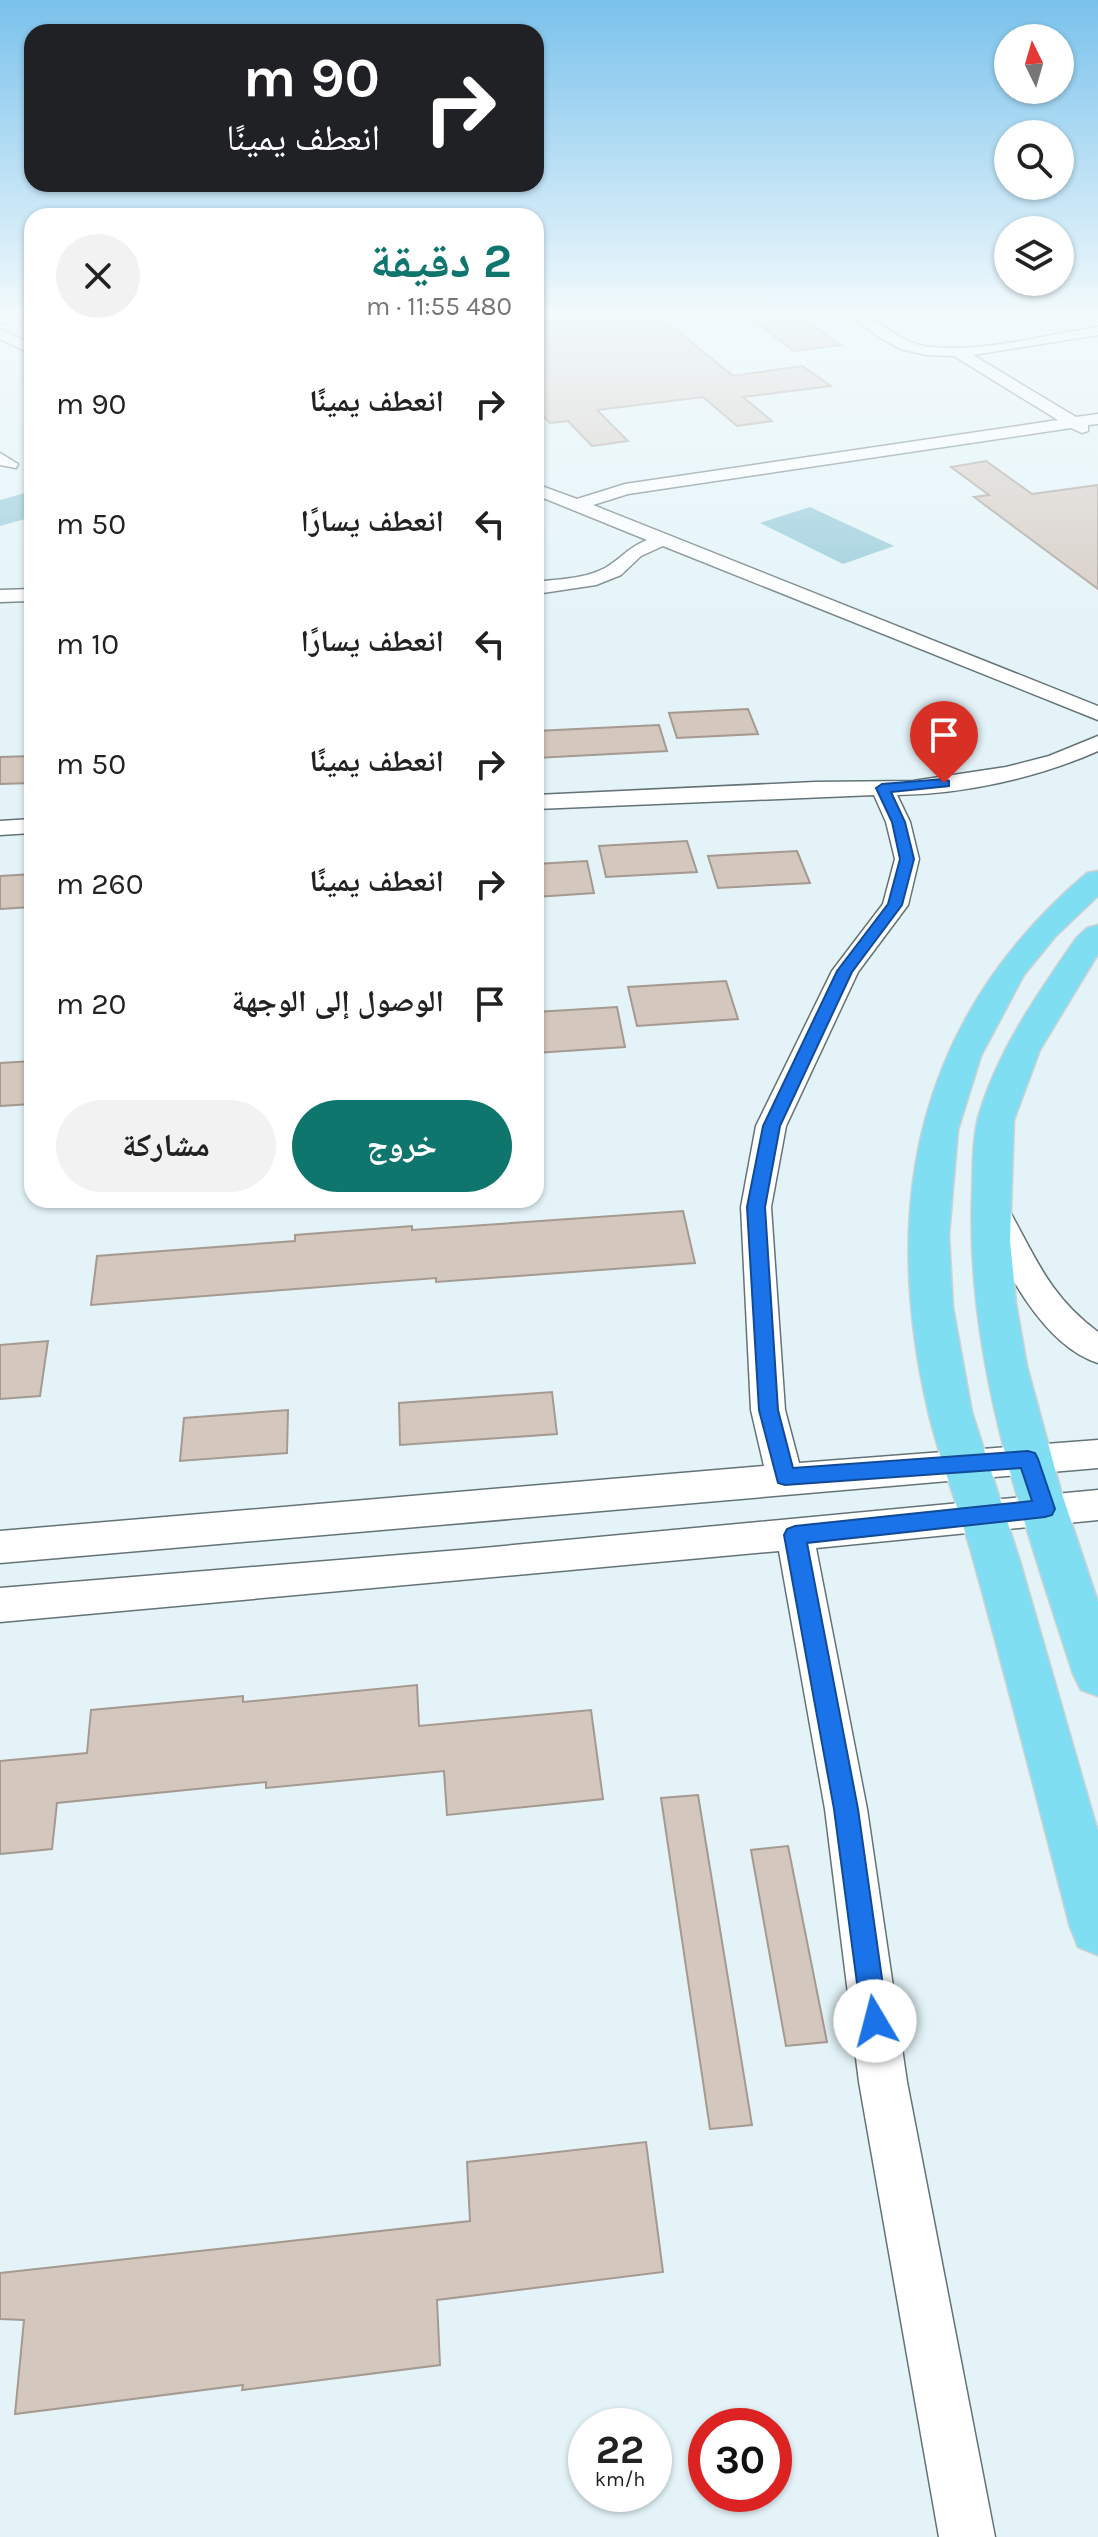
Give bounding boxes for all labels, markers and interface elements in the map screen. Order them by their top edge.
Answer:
north arrow [994,24,1074,104]
map controls [994,24,1074,296]
text: 90 m [243,45,380,110]
icon: right [408,56,512,160]
text: انعطف يمينًا [226,117,380,159]
button: search [994,120,1074,200]
button: layers [994,216,1074,296]
text: 2 دقيقة [370,233,512,289]
button: close [56,234,140,318]
text: 480 m · 11:55 [366,291,512,322]
icon: right [468,382,512,426]
text: انعطف يمينًا [309,383,444,419]
text: 90 m [56,386,126,422]
icon: left [468,502,512,546]
text: انعطف يسارًا [300,503,444,539]
text: 50 m [56,506,126,542]
icon: left [468,622,512,666]
text: انعطف يسارًا [300,623,444,659]
text: 10 m [56,626,119,662]
pin [910,701,978,783]
icon: arrive [922,713,966,757]
icon: right [468,742,512,786]
text: انعطف يمينًا [309,743,444,779]
text: 50 m [56,746,126,782]
icon: right [468,862,512,906]
text: انعطف يمينًا [309,863,444,899]
text: 260 m [56,866,144,902]
icon: arrive [468,982,512,1026]
text: الوصول إلى الوجهة [232,983,444,1019]
text: 20 m [56,986,126,1022]
button: مشاركة [56,1100,276,1192]
button: خروج [292,1100,512,1192]
position arrow [833,1979,917,2063]
speed limit sign: 30 [688,2408,792,2512]
text: 22 [596,2426,644,2473]
text: km/h [595,2468,645,2491]

